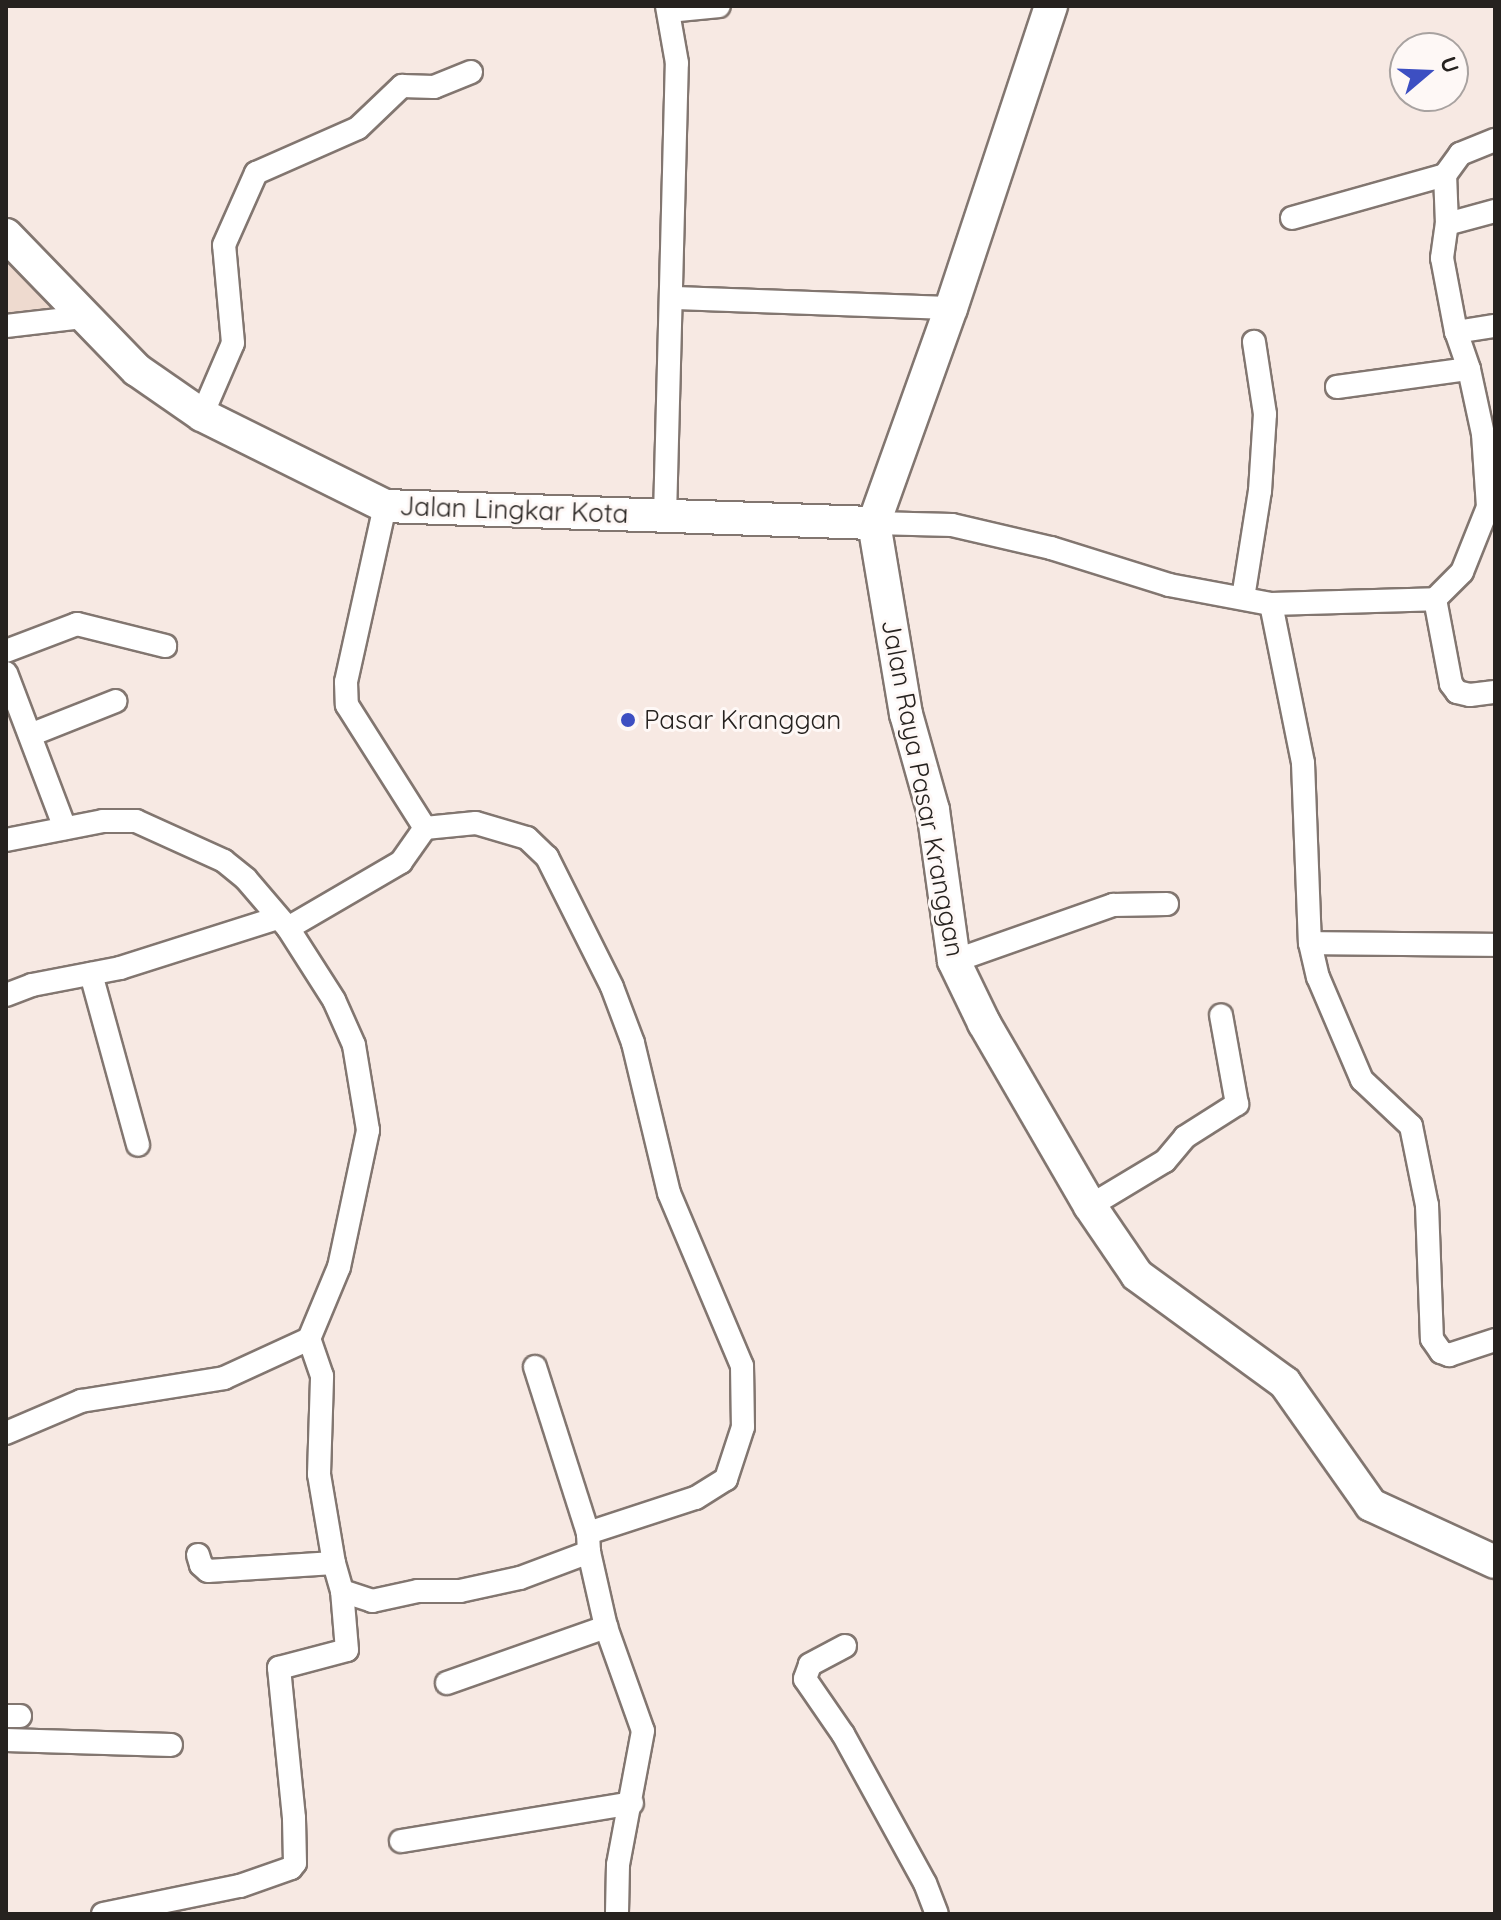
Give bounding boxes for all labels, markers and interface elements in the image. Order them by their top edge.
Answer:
north arrow [1389,32,1469,112]
text: U [1434,53,1466,77]
street label: Jalan Lingkar Kota [399,490,629,530]
street label: Jalan Raya Pasar Kranggan [875,617,971,959]
place label: Pasar Kranggan [644,704,841,736]
marker: Pasar Kranggan [619,711,637,729]

